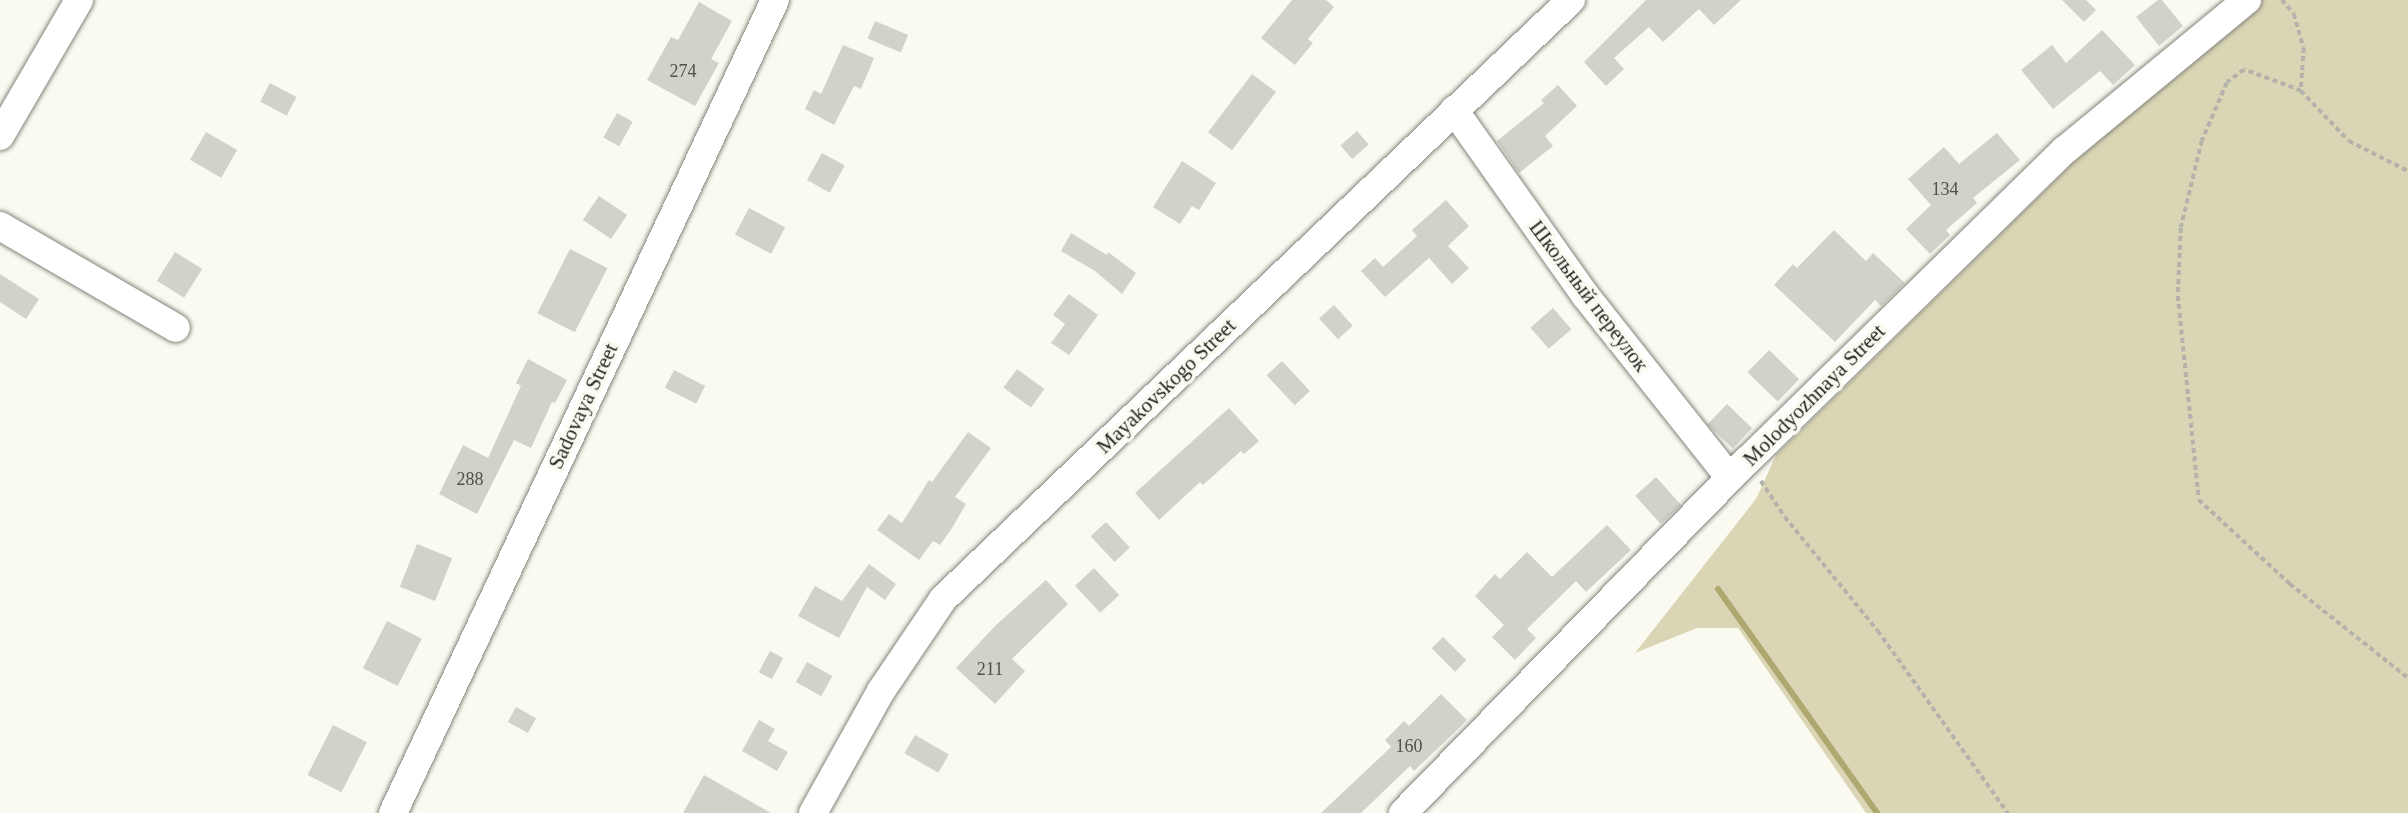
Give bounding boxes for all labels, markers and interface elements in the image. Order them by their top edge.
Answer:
house number: 274 [670,60,696,82]
house number: 134 [1931,178,1958,200]
street label: Школьный переулок [1524,215,1654,377]
street label: Mayakovskogo Street [1091,313,1241,459]
street label: Molodyozhnaya Street [1738,319,1890,471]
street label: Sadovaya Street [543,339,623,473]
house number: 288 [456,468,484,490]
house number: 211 [977,658,1003,680]
house number: 160 [1396,735,1422,757]

